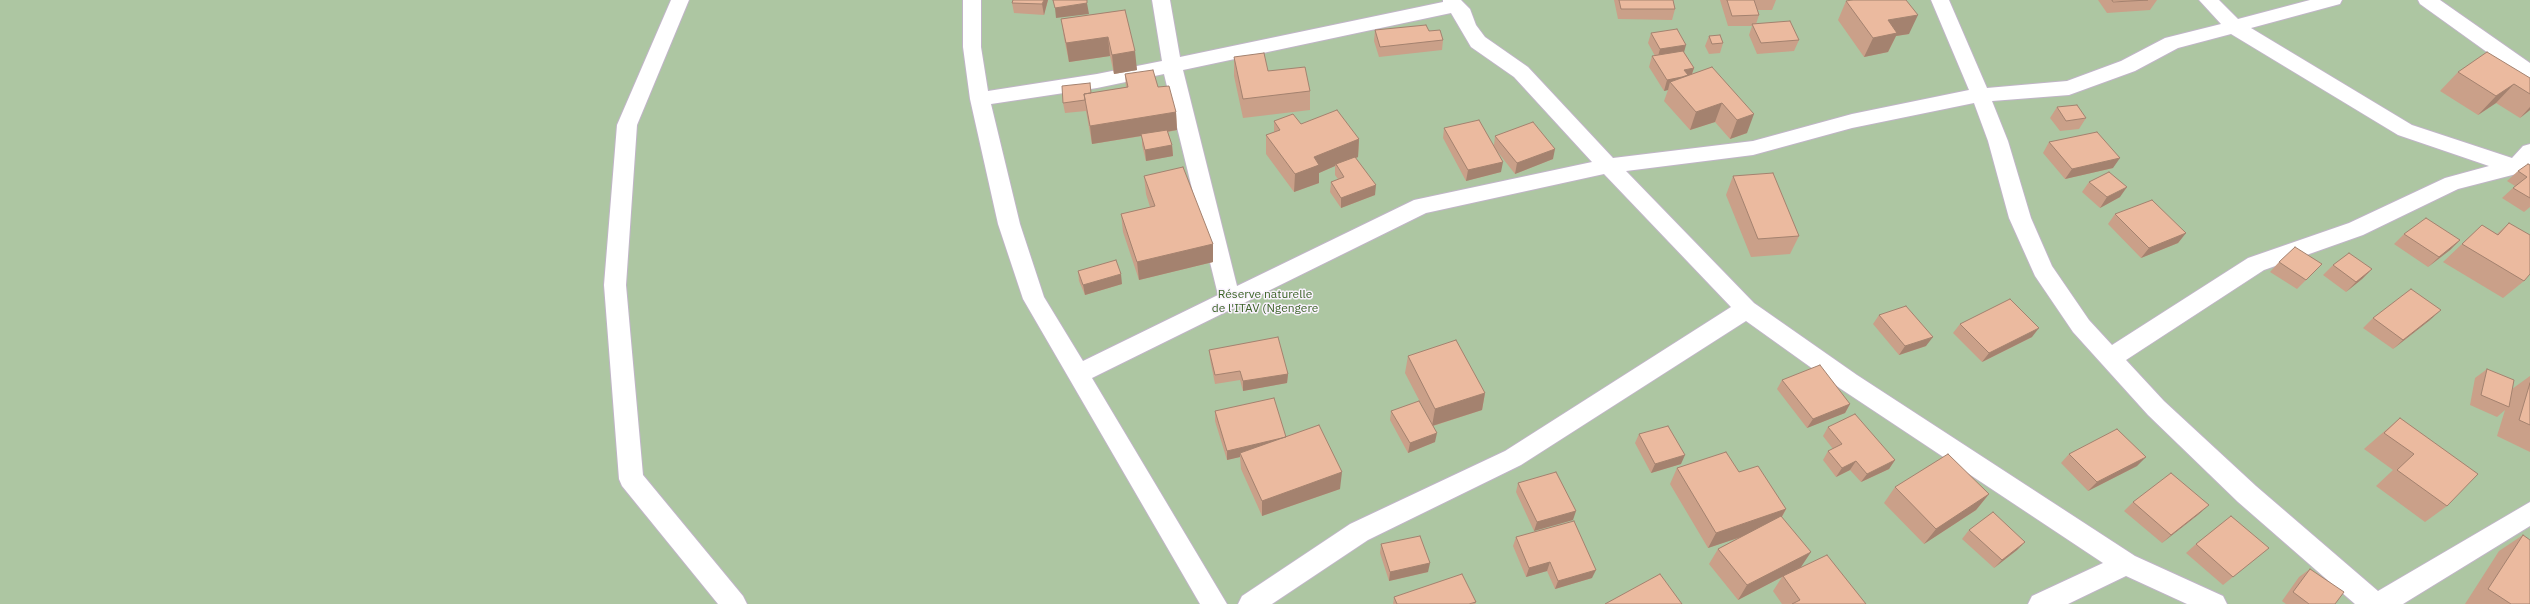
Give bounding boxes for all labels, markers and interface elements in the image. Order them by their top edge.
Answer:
park label: Réserve naturelle de l'ITAV (Ngengere [1212,288,1318,316]

